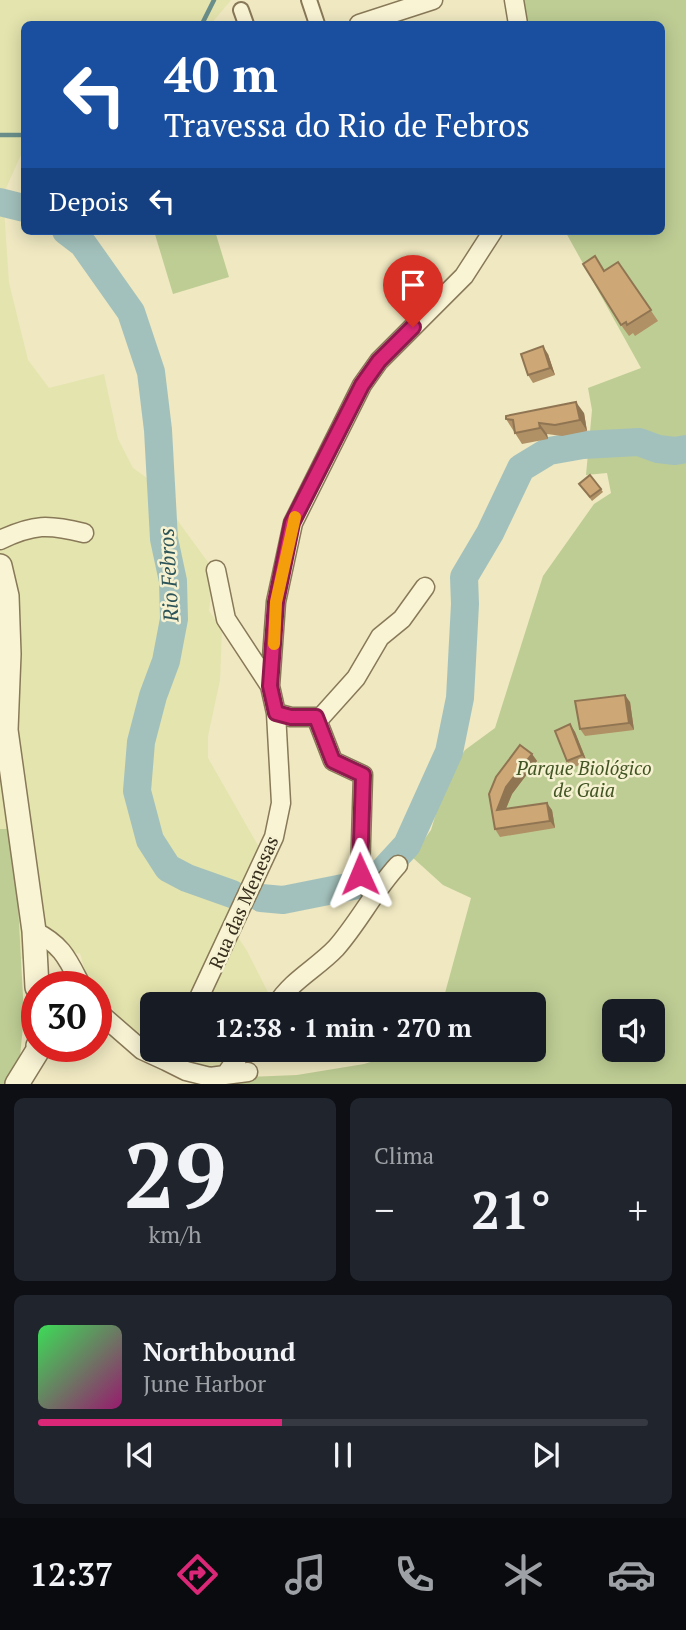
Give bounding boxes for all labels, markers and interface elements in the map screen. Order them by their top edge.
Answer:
text: 40 m [164,41,278,106]
icon: left [49,49,140,140]
text: Travessa do Rio de Febros [164,104,530,146]
icon: left [143,182,181,220]
text: Depois [49,184,129,218]
pin [383,255,443,327]
icon: arrive [394,266,432,304]
water label: Rio Febros [152,527,184,624]
park label: Parque Biológico de Gaia [515,755,652,802]
street label: Rua das Menesas [202,832,284,972]
position arrow [323,837,397,911]
speed limit sign: 30 [21,971,112,1062]
map controls [602,999,665,1062]
button: sound [602,999,665,1062]
text: 12:38 · 1 min · 270 m [214,1010,472,1044]
text: 29 [124,1113,226,1234]
text: Clima [374,1140,434,1171]
text: 21° [471,1175,551,1244]
text: − [374,1185,394,1235]
text: + [628,1185,648,1235]
text: km/h [148,1219,202,1250]
text: Northbound [143,1334,296,1368]
text: June Harbor [143,1368,266,1399]
icon: previous [121,1436,159,1474]
icon: pause [324,1436,362,1474]
icon: next [527,1436,565,1474]
icon: directions [173,1550,222,1599]
icon: music [281,1550,330,1599]
icon: phone [390,1550,439,1599]
icon: climate [499,1550,548,1599]
icon: car [607,1550,656,1599]
text: 12:37 [30,1553,113,1595]

